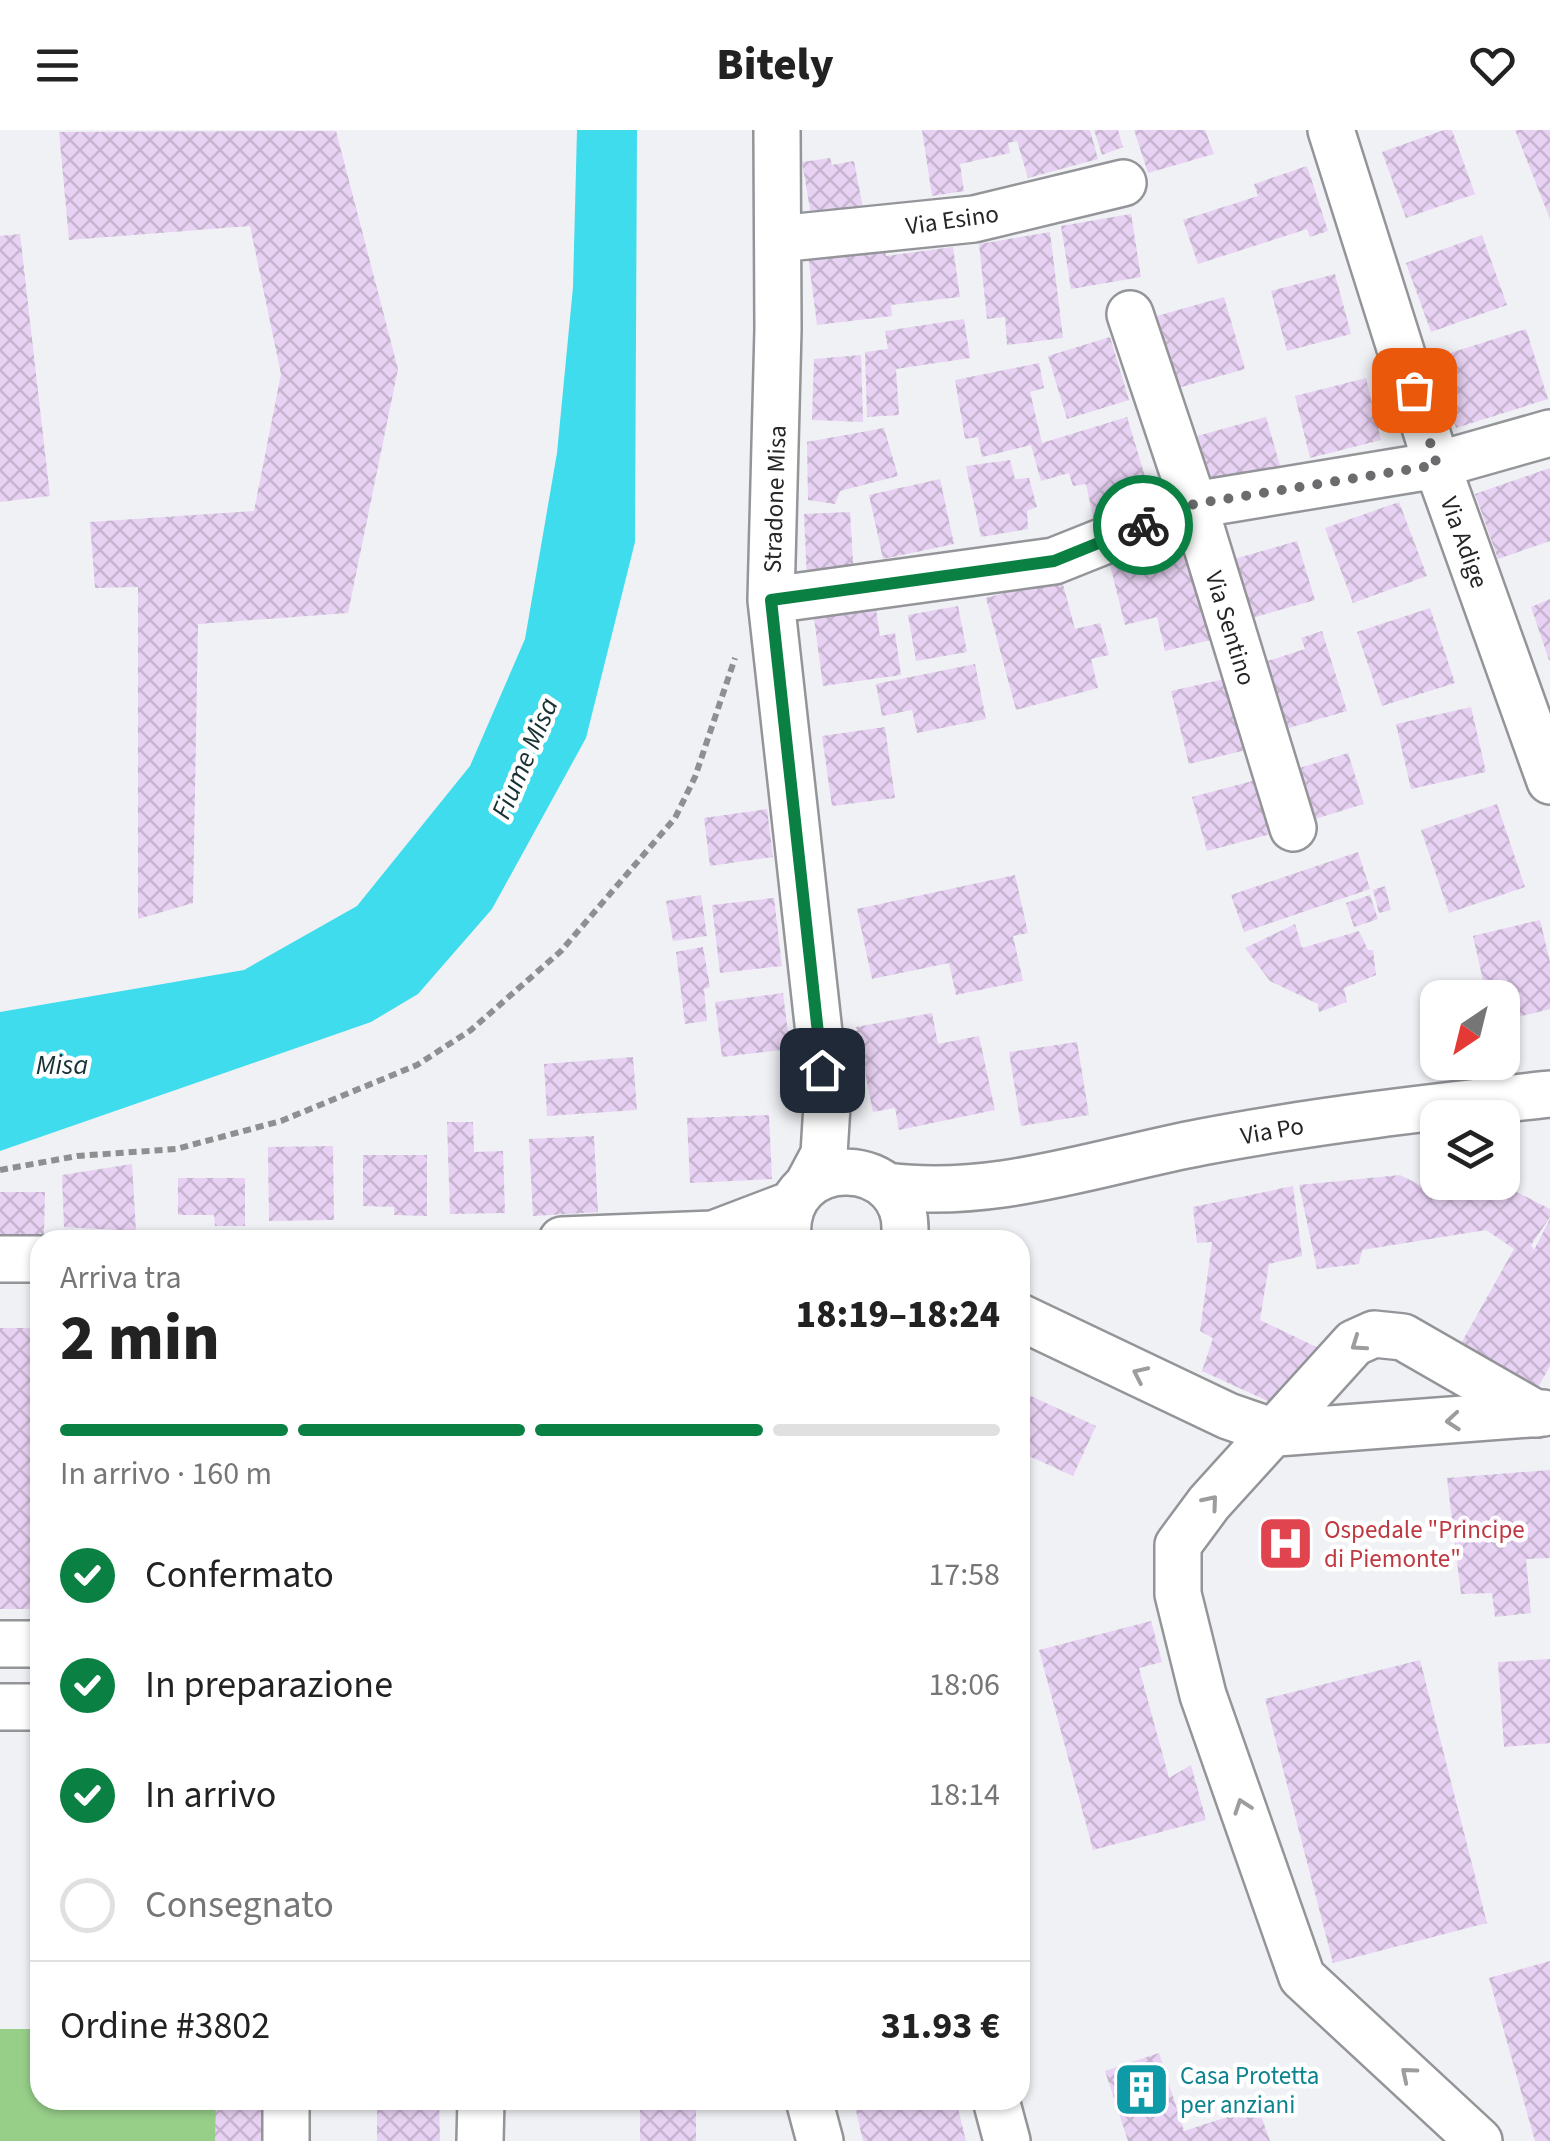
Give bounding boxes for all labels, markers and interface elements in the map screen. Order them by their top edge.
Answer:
text: Bitely [716,33,834,97]
icon: menu [30,38,85,93]
icon: heart [1465,38,1520,93]
street label: Via Esino [903,196,1001,244]
pin [1372,348,1457,433]
icon: bag [1387,363,1442,418]
street label: Stradone Misa [754,425,796,574]
courier [1093,475,1193,575]
street label: Via Adige [1431,492,1497,593]
icon: bike [1116,498,1171,553]
street label: Via Sentino [1196,567,1264,690]
water label: Fiume Misa [481,691,568,825]
north arrow [1420,980,1520,1080]
map controls [1420,980,1520,1200]
pin [780,1028,865,1113]
icon: home [795,1043,850,1098]
water label: Misa [36,1045,88,1085]
button: layers [1420,1100,1520,1200]
street label: Via Po [1238,1108,1307,1154]
text: Arriva tra [60,1255,182,1301]
text: 18:19–18:24 [796,1288,1000,1342]
text: 2 min [60,1292,220,1385]
one-way arrow [1351,1332,1369,1350]
one-way arrow [1133,1367,1151,1387]
one-way arrow [1444,1409,1460,1431]
text: In arrivo · 160 m [60,1451,272,1497]
one-way arrow [1199,1496,1217,1514]
place label: Ospedale "Principe di Piemonte" [1324,1512,1525,1577]
hospital icon: Ospedale "Principe di Piemonte" [1255,1513,1315,1573]
icon: check [60,1548,115,1603]
text: Confermato [145,1548,334,1602]
text: 17:58 [928,1552,1000,1598]
icon: check [60,1658,115,1713]
text: In preparazione [145,1658,393,1712]
text: 18:06 [928,1662,1000,1708]
icon: check [60,1768,115,1823]
text: In arrivo [145,1768,276,1822]
text: 18:14 [928,1772,1000,1818]
one-way arrow [1233,1799,1254,1816]
text: Consegnato [145,1878,334,1932]
text: Ordine #3802 [60,1999,270,2053]
text: 31.93 € [881,1999,1000,2053]
place label: Casa Protetta per anziani [1180,2058,1319,2123]
building icon: Casa Protetta per anziani [1111,2059,1171,2119]
one-way arrow [1402,2068,1420,2086]

